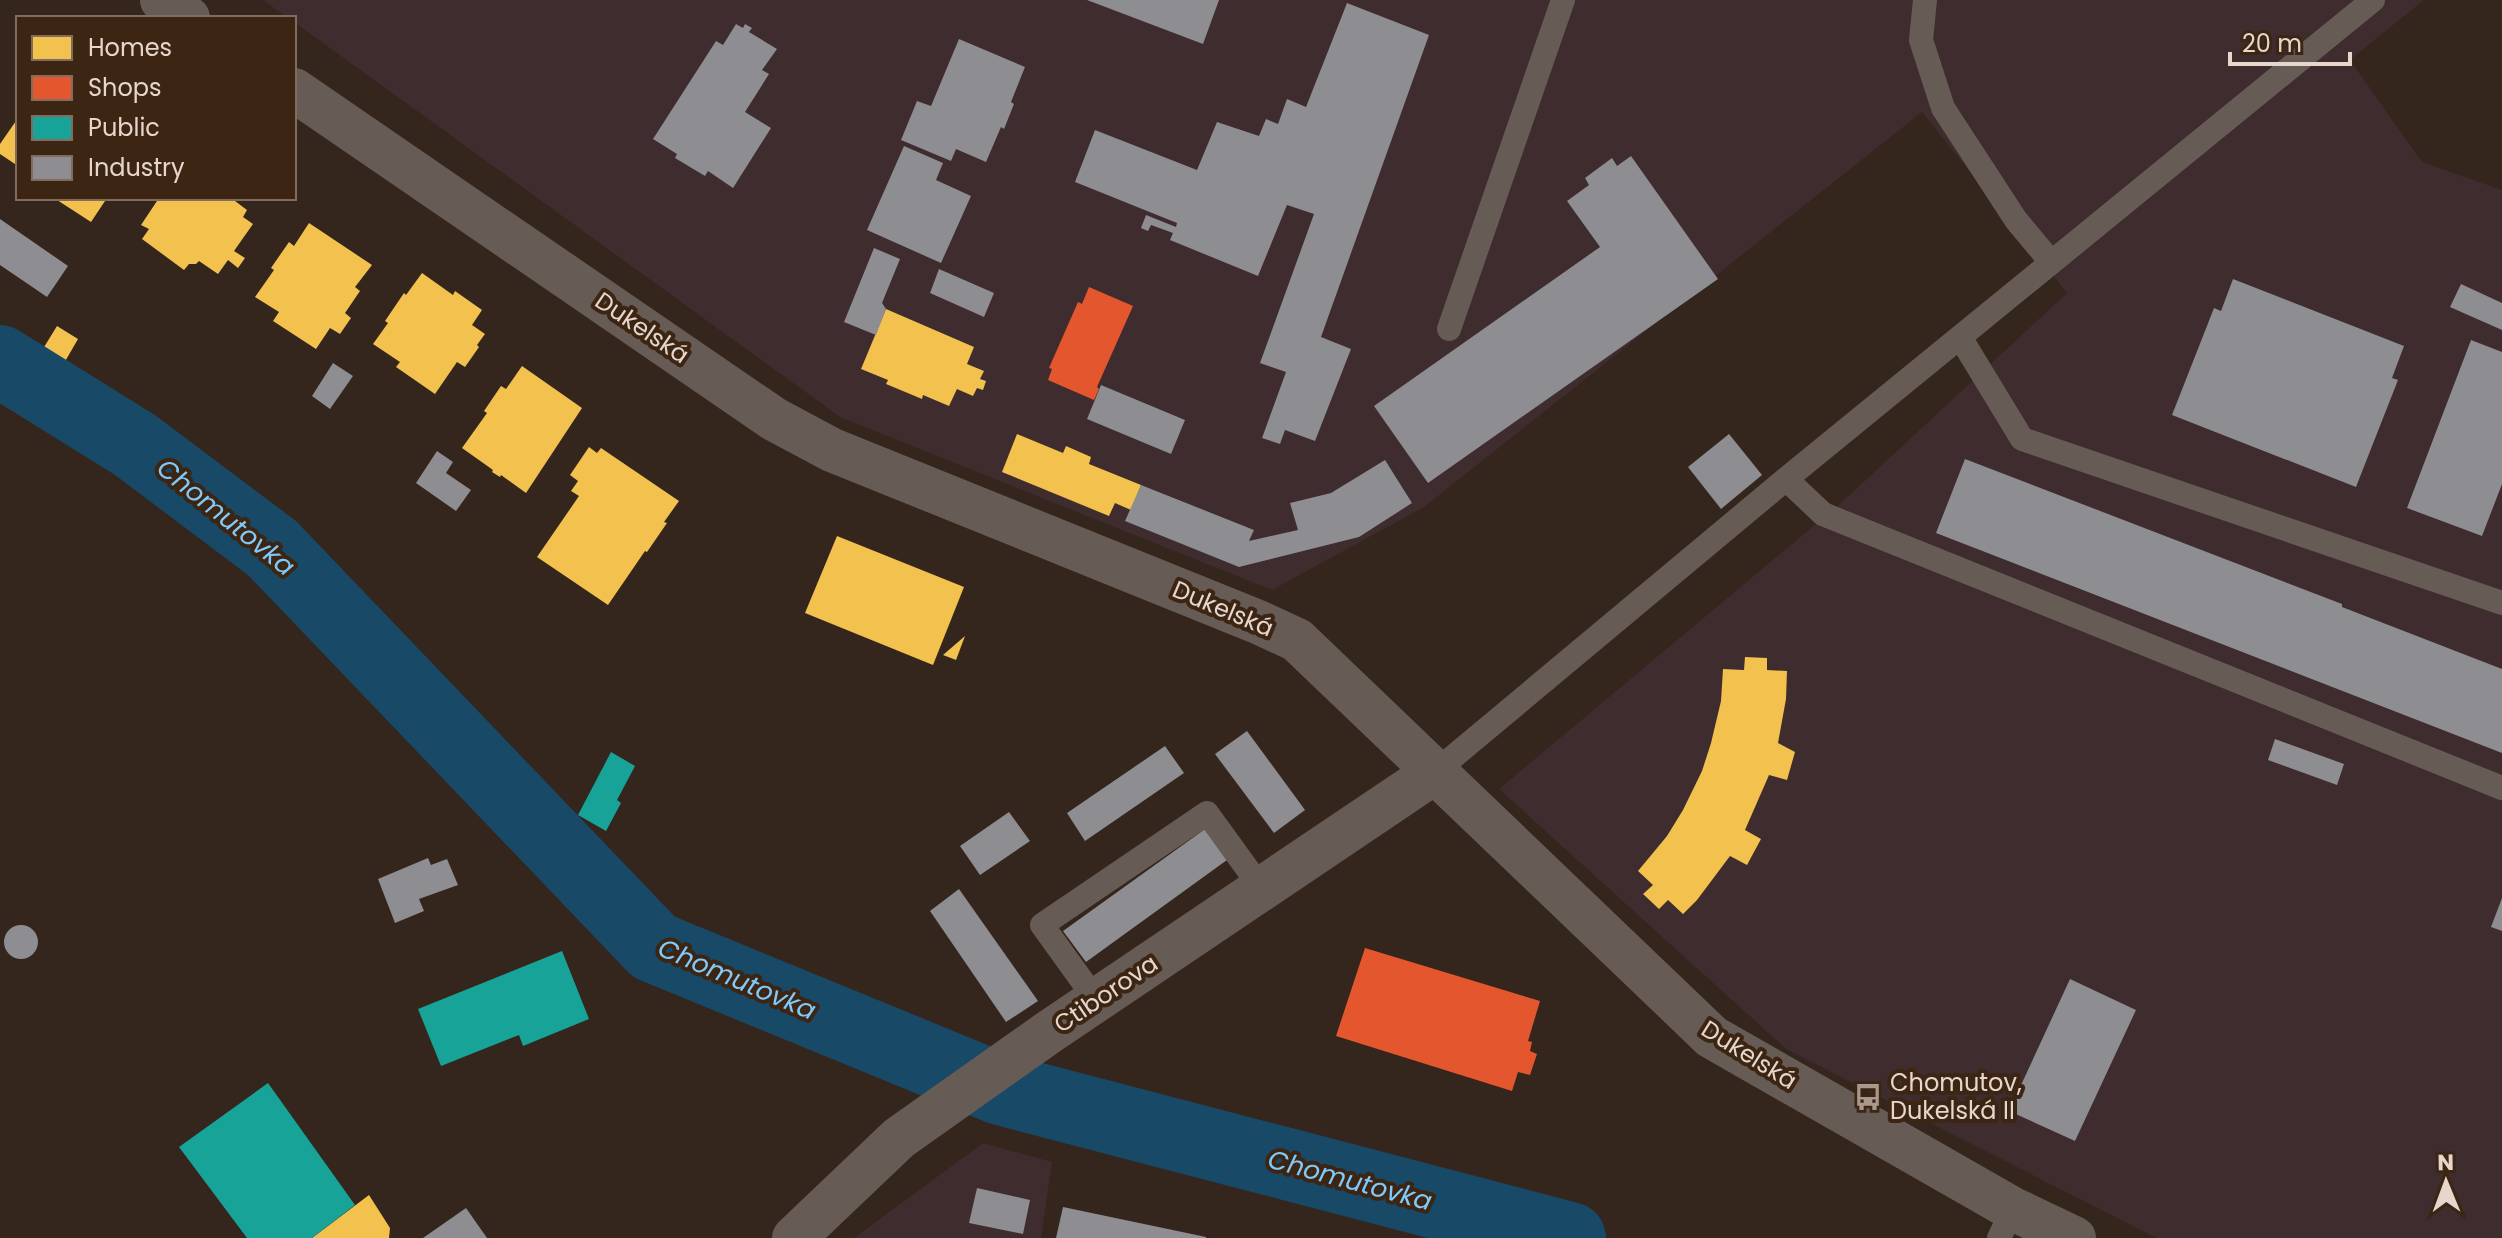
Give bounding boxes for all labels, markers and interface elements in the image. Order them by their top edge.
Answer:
legend [16,16,296,200]
scale bar [2230,16,2350,66]
text: 20 m [2242,27,2302,60]
text: Homes [88,31,172,64]
text: Shops [88,71,162,104]
text: Public [88,111,160,144]
text: Industry [88,151,185,184]
street label: Dukelská [589,284,696,371]
water label: Chomutovka [149,450,303,584]
street label: Dukelská [1168,573,1279,645]
water label: Chomutovka [652,930,822,1028]
street label: Ctiborova [1047,947,1164,1040]
street label: Dukelská [1695,1012,1803,1097]
place label: Chomutov, Dukelská II [1890,1066,2022,1127]
bus stop icon: Chomutov, Dukelská II [1853,1082,1883,1112]
water label: Chomutovka [1264,1141,1436,1219]
north arrow [2406,1142,2486,1222]
text: N [2437,1147,2454,1178]

